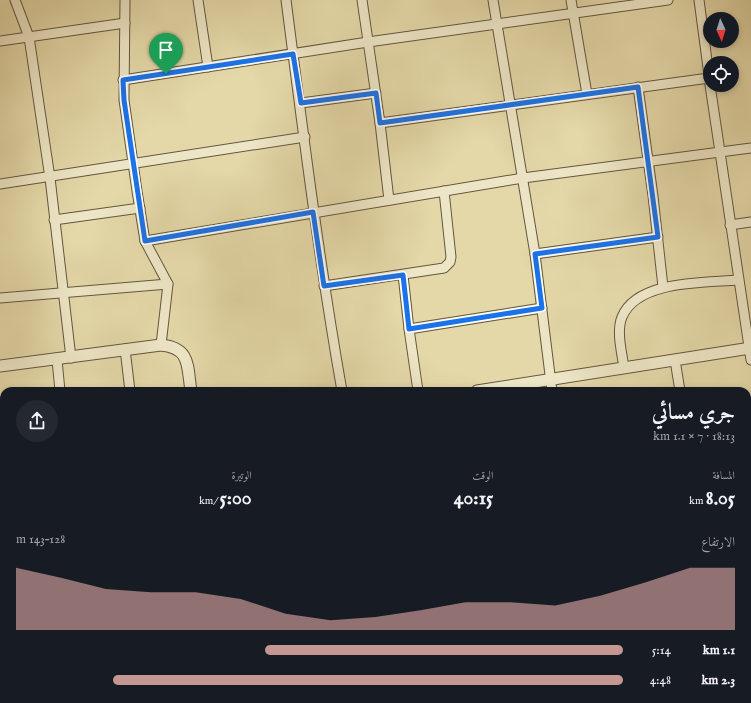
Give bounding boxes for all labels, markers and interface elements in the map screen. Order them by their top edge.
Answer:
north arrow [703,12,739,48]
map controls [703,12,739,92]
pin [149,33,183,74]
icon: arrive [155,39,177,61]
button: locate [703,56,739,92]
text: جري مسائي [652,399,735,427]
button: share [16,400,58,442]
text: 18:13 · 7 × 1.1 km [653,428,735,445]
text: الوتيرة [231,469,252,483]
text: الوقت [472,469,493,483]
text: المسافة [713,469,735,483]
text: 5:00 [220,486,252,511]
text: 40:15 [454,486,493,511]
text: 8.05 [706,486,735,511]
text: /km [199,494,220,508]
text: km [689,494,706,508]
text: 128–143 m [16,531,65,548]
text: الارتفاع [701,534,735,551]
text: 5:14 [652,642,671,659]
text: 1.1 km [703,642,735,659]
text: 4:48 [650,672,671,689]
text: 2.3 km [701,672,735,689]

